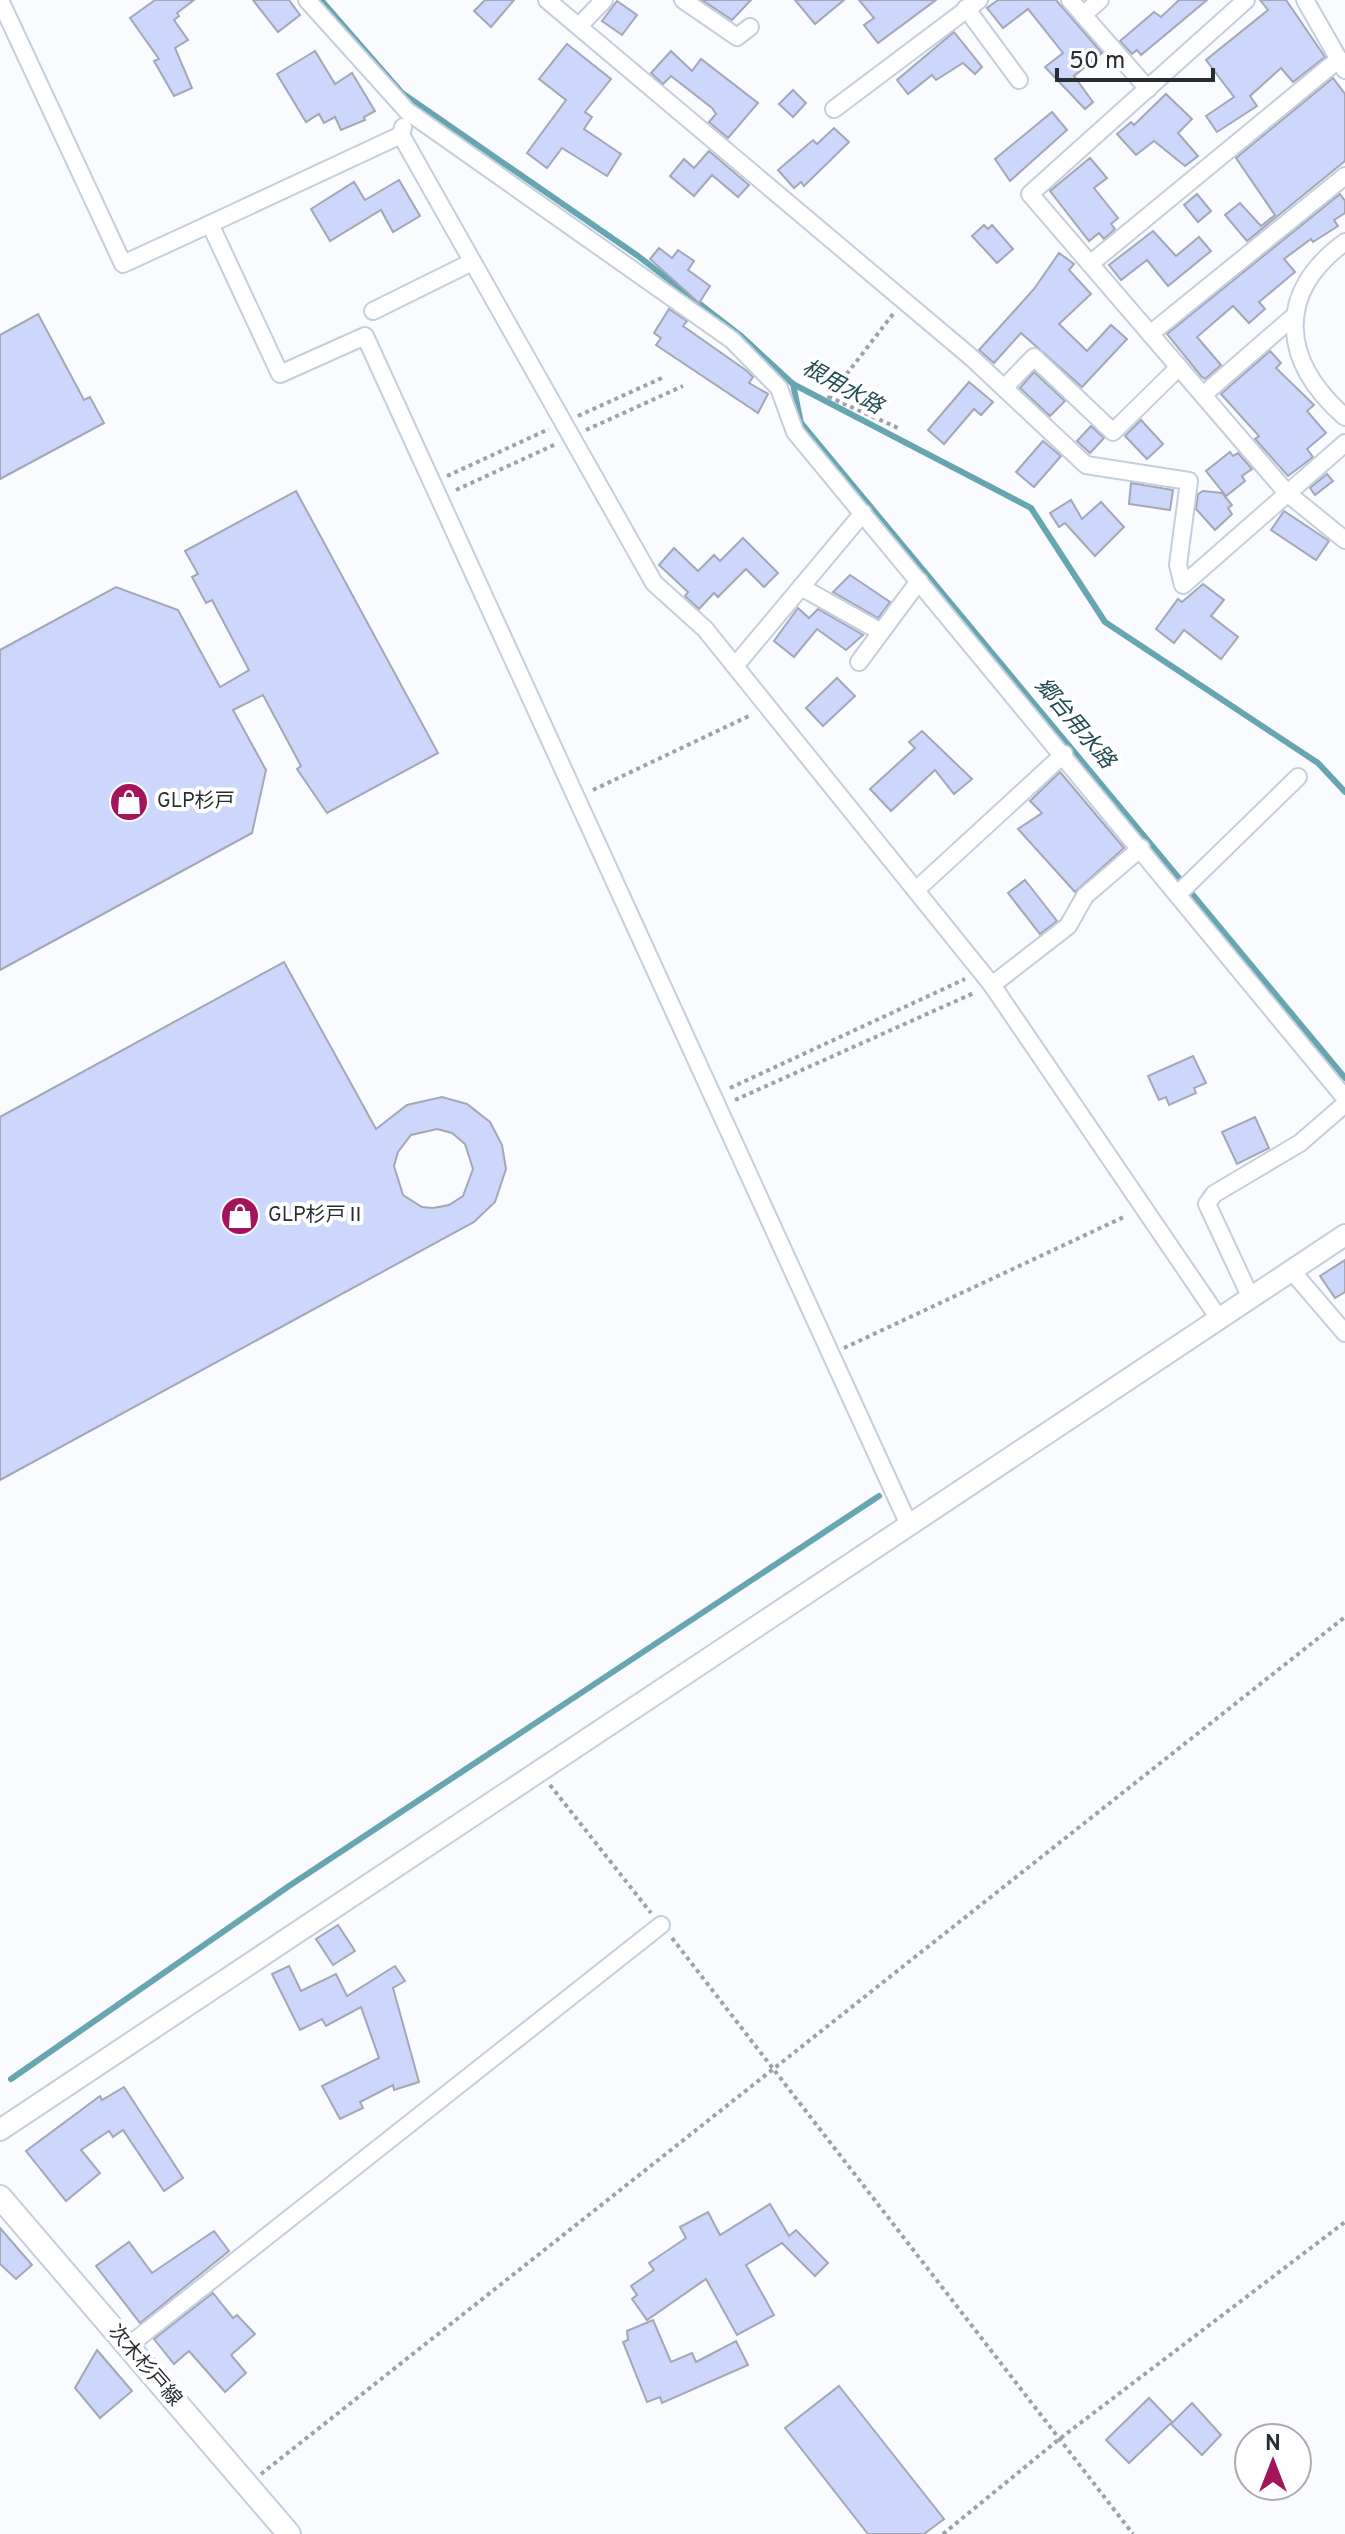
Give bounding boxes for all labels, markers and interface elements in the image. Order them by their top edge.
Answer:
scale bar [1057,32,1213,82]
text: 50 m [1069,47,1125,77]
water label: 根用水路 [797,355,889,422]
water label: 郷台用水路 [1028,673,1121,776]
shop icon: GLP杉戸 [108,781,150,823]
place label: GLP杉戸 [157,789,235,815]
shop icon: GLP杉戸Ⅱ [219,1195,261,1237]
place label: GLP杉戸Ⅱ [268,1203,366,1229]
street label: 次木杉戸線 [101,2320,187,2412]
north arrow [1233,2422,1313,2502]
text: N [1265,2431,1281,2458]

